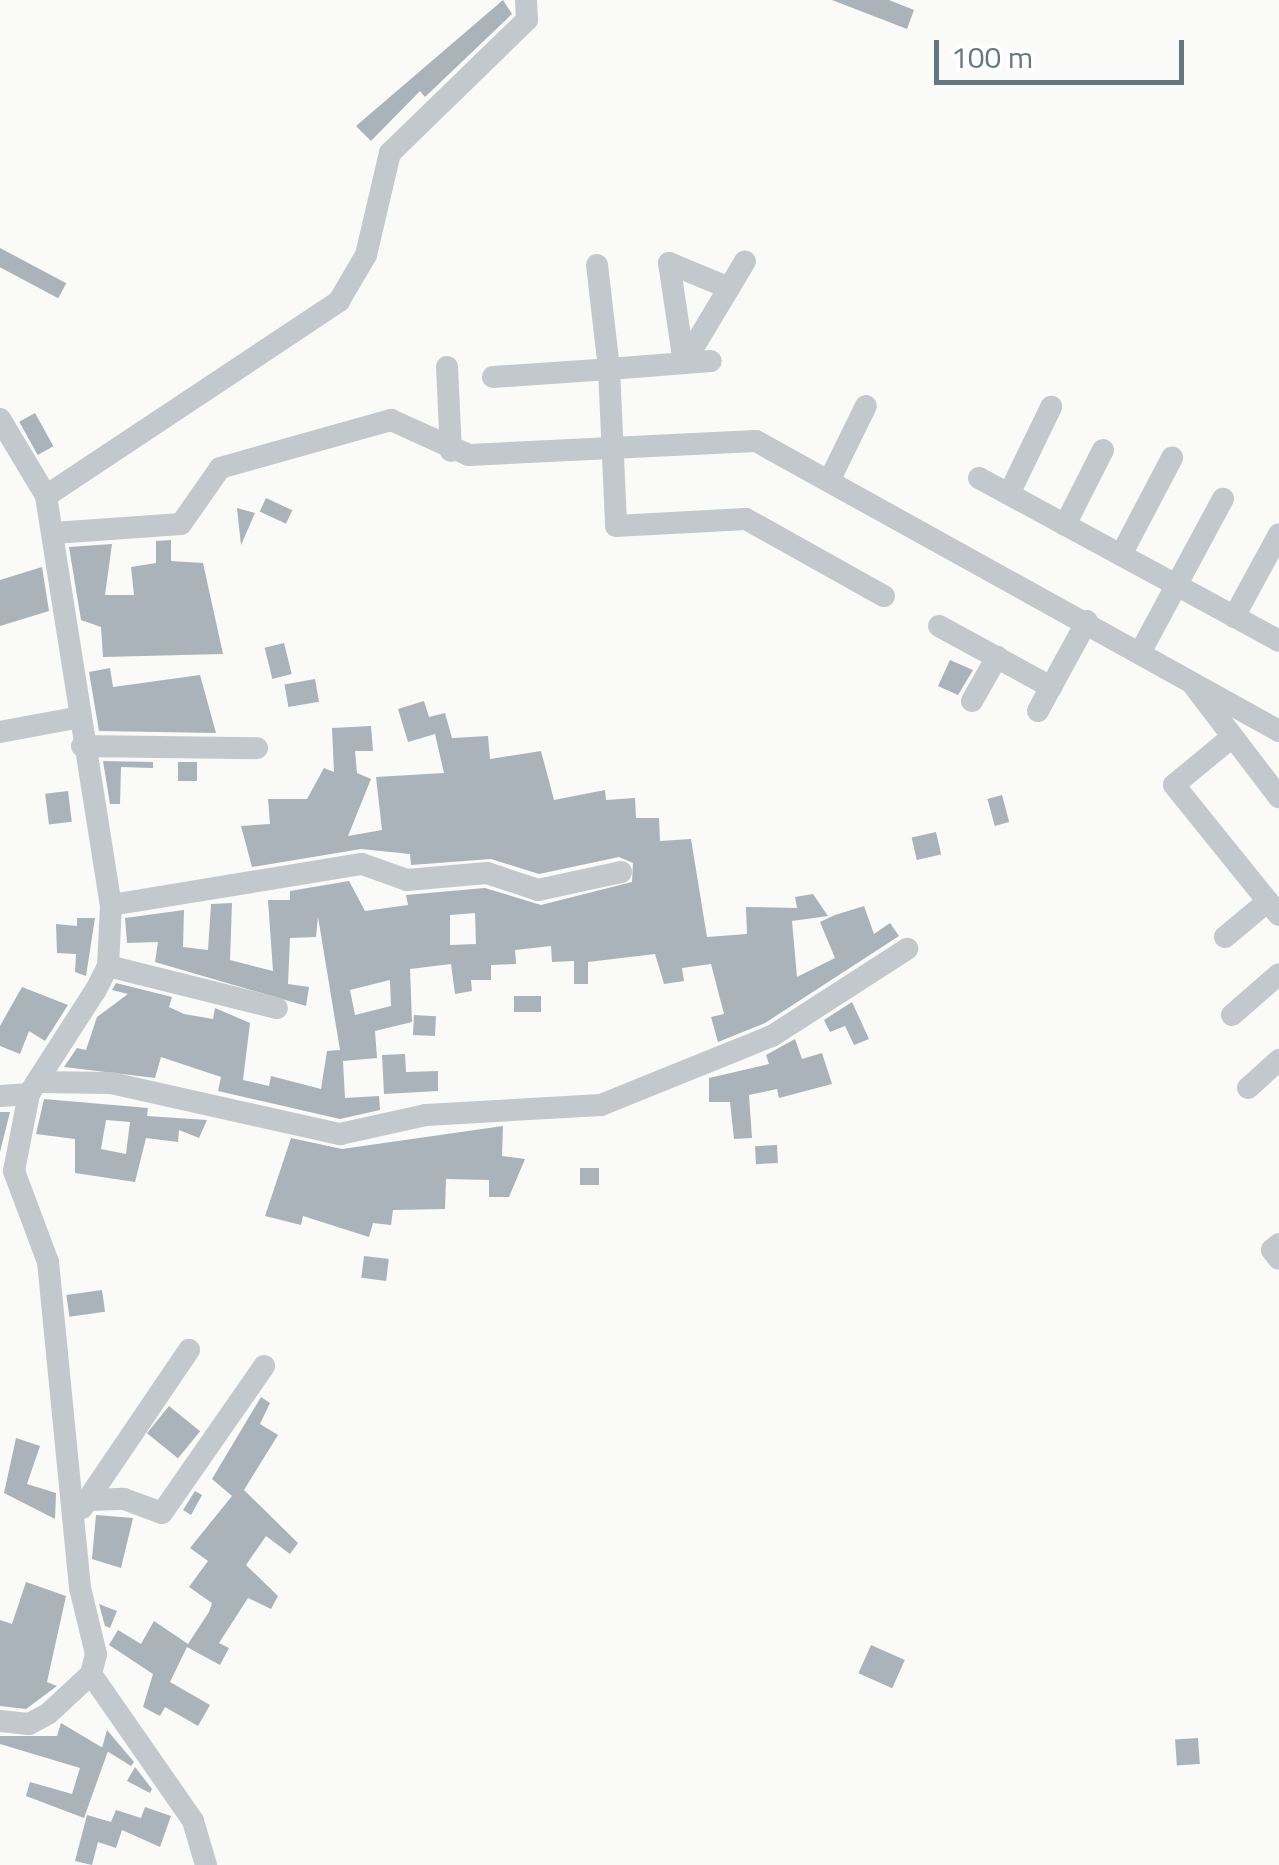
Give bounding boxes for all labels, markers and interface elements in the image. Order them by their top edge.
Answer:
scale bar [939,20,1189,82]
text: 100 m [951,34,1033,80]

